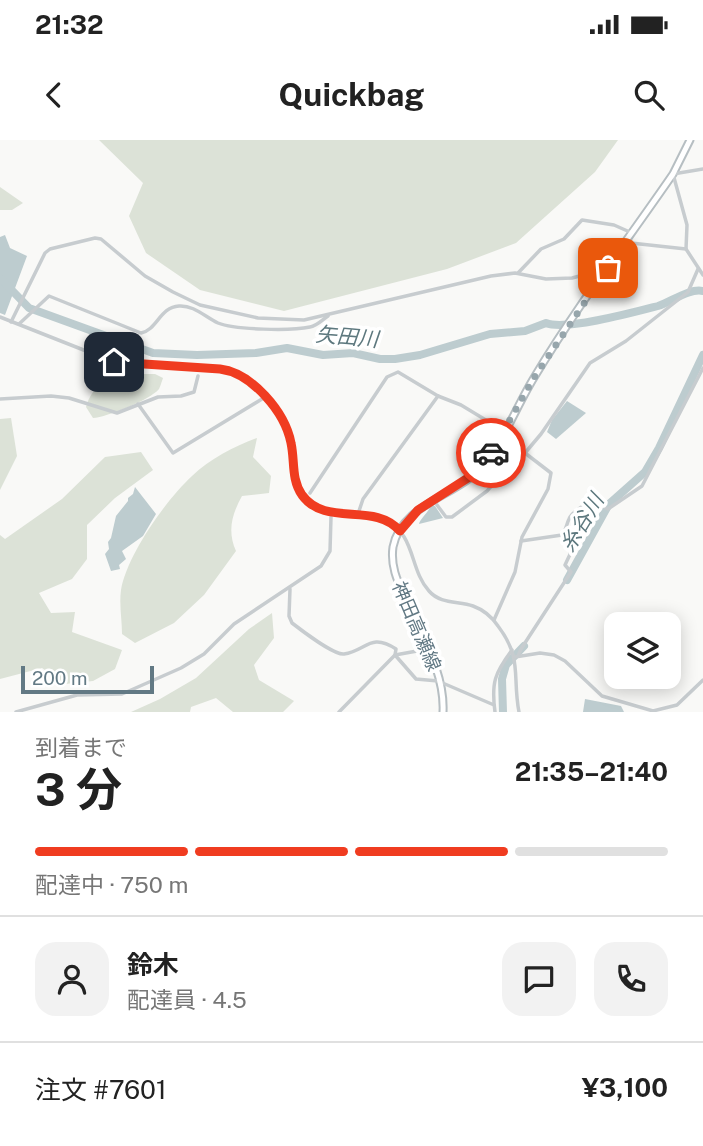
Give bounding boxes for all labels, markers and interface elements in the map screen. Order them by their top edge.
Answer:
text: 21:32 [35,9,103,40]
icon: back [35,76,73,114]
text: Quickbag [279,76,424,113]
icon: search [630,76,668,114]
pin [578,238,638,298]
icon: bag [589,249,627,287]
water label: 矢田川 [315,321,382,352]
pin [84,332,144,392]
icon: home [95,343,133,381]
courier [456,418,526,488]
icon: car [472,434,510,472]
water label: 糸谷川 [555,488,610,556]
street label: 神田高瀬線 [388,578,446,674]
map controls [604,612,681,689]
button: layers [604,612,681,689]
scale bar [21,663,154,695]
text: 200 m [32,667,88,689]
text: 到着まで [35,734,127,761]
text: 21:35–21:40 [515,756,668,787]
text: 3 分 [35,762,122,816]
text: 配達中 · 750 m [35,871,188,898]
button: person [35,942,109,1016]
button: chat [502,942,576,1016]
button: phone [594,942,668,1016]
text: 鈴木 [127,949,179,980]
text: 配達員 · 4.5 [127,986,247,1013]
text: ¥3,100 [582,1072,668,1103]
text: 注文 #7601 [35,1074,167,1105]

